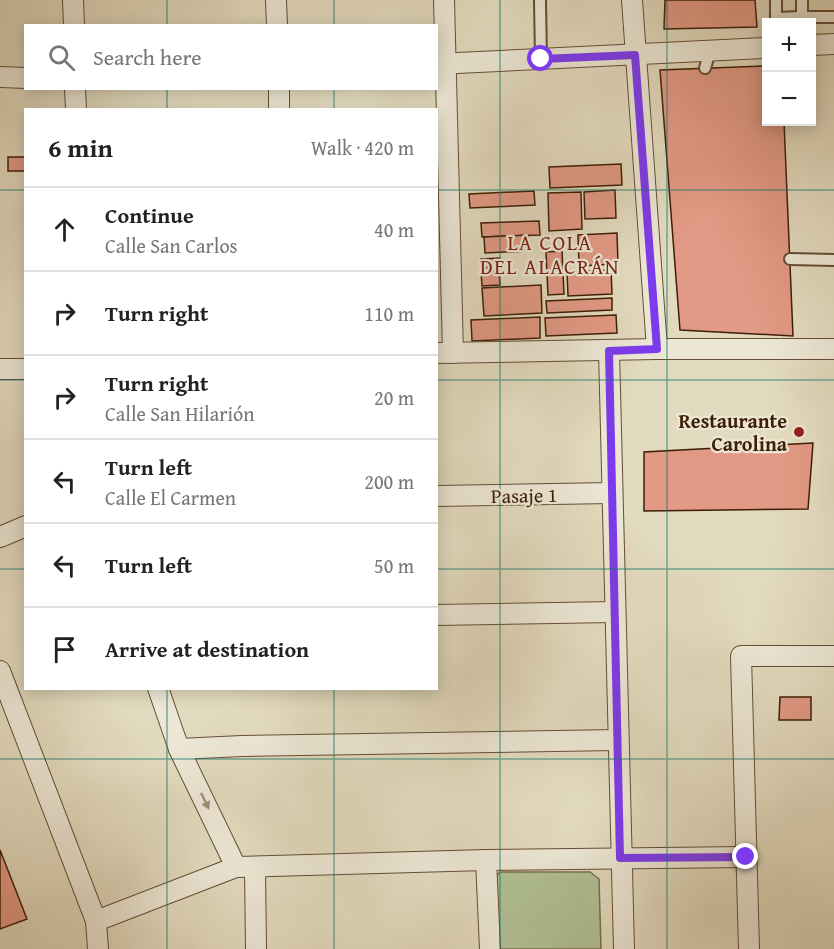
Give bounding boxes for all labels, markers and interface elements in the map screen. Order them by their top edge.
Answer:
map controls [762,18,816,126]
button: + [762,18,816,72]
search box [24,24,438,90]
icon: search [45,41,78,74]
text: Search here [93,41,202,73]
route start [527,45,553,71]
button: − [762,72,816,126]
text: 6 min [48,128,113,167]
text: Walk · 420 m [311,133,414,162]
text: Continue [105,199,194,231]
icon: ahead [48,213,81,246]
text: 40 m [374,215,414,244]
district label: LA COLA DEL ALACRÁN [480,227,620,282]
text: Calle San Carlos [105,231,238,260]
icon: right [48,297,81,330]
text: Turn right [105,297,208,329]
text: 110 m [364,299,414,328]
text: Turn right [105,367,208,399]
icon: right [48,381,81,414]
text: 20 m [374,383,414,412]
text: Calle San Hilarión [105,399,254,428]
place label: Restaurante Carolina [678,406,788,458]
marker: Restaurante Carolina [792,425,806,439]
text: Turn left [105,451,192,483]
icon: left [48,465,81,498]
text: 200 m [364,467,414,496]
street label: Pasaje 1 [491,480,557,510]
text: Calle El Carmen [105,483,236,512]
icon: left [48,549,81,582]
text: Turn left [105,549,192,581]
text: 50 m [374,551,414,580]
icon: arrive [48,633,81,666]
text: Arrive at destination [105,633,309,665]
one-way arrow [200,793,209,810]
route end [732,843,758,869]

